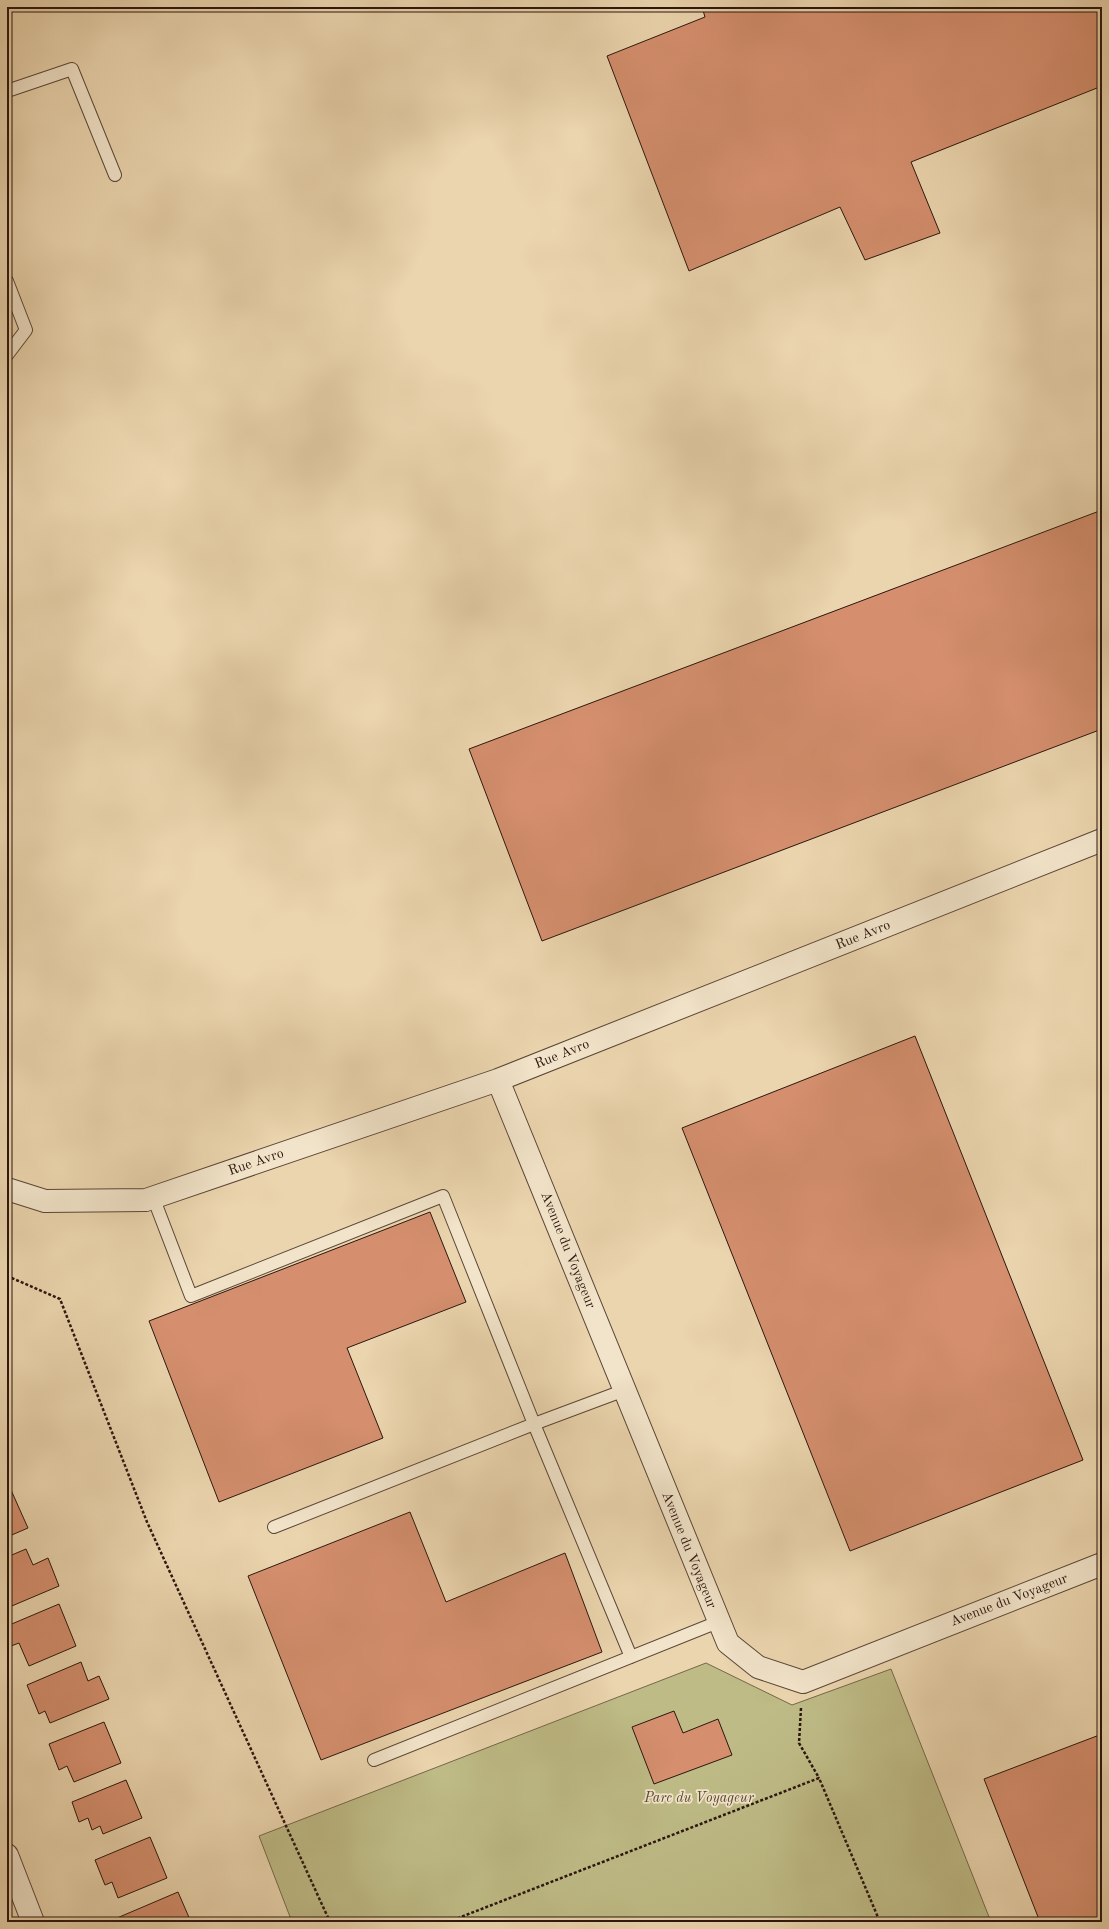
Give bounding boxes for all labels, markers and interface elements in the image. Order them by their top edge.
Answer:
street label: Rue Avro [834,918,892,952]
street label: Rue Avro [533,1037,591,1071]
street label: Rue Avro [226,1146,286,1178]
street label: Avenue du Voyageur [538,1190,598,1311]
street label: Avenue du Voyageur [659,1490,719,1611]
street label: Avenue du Voyageur [948,1571,1070,1629]
park label: Parc du Voyageur [643,1791,755,1806]

